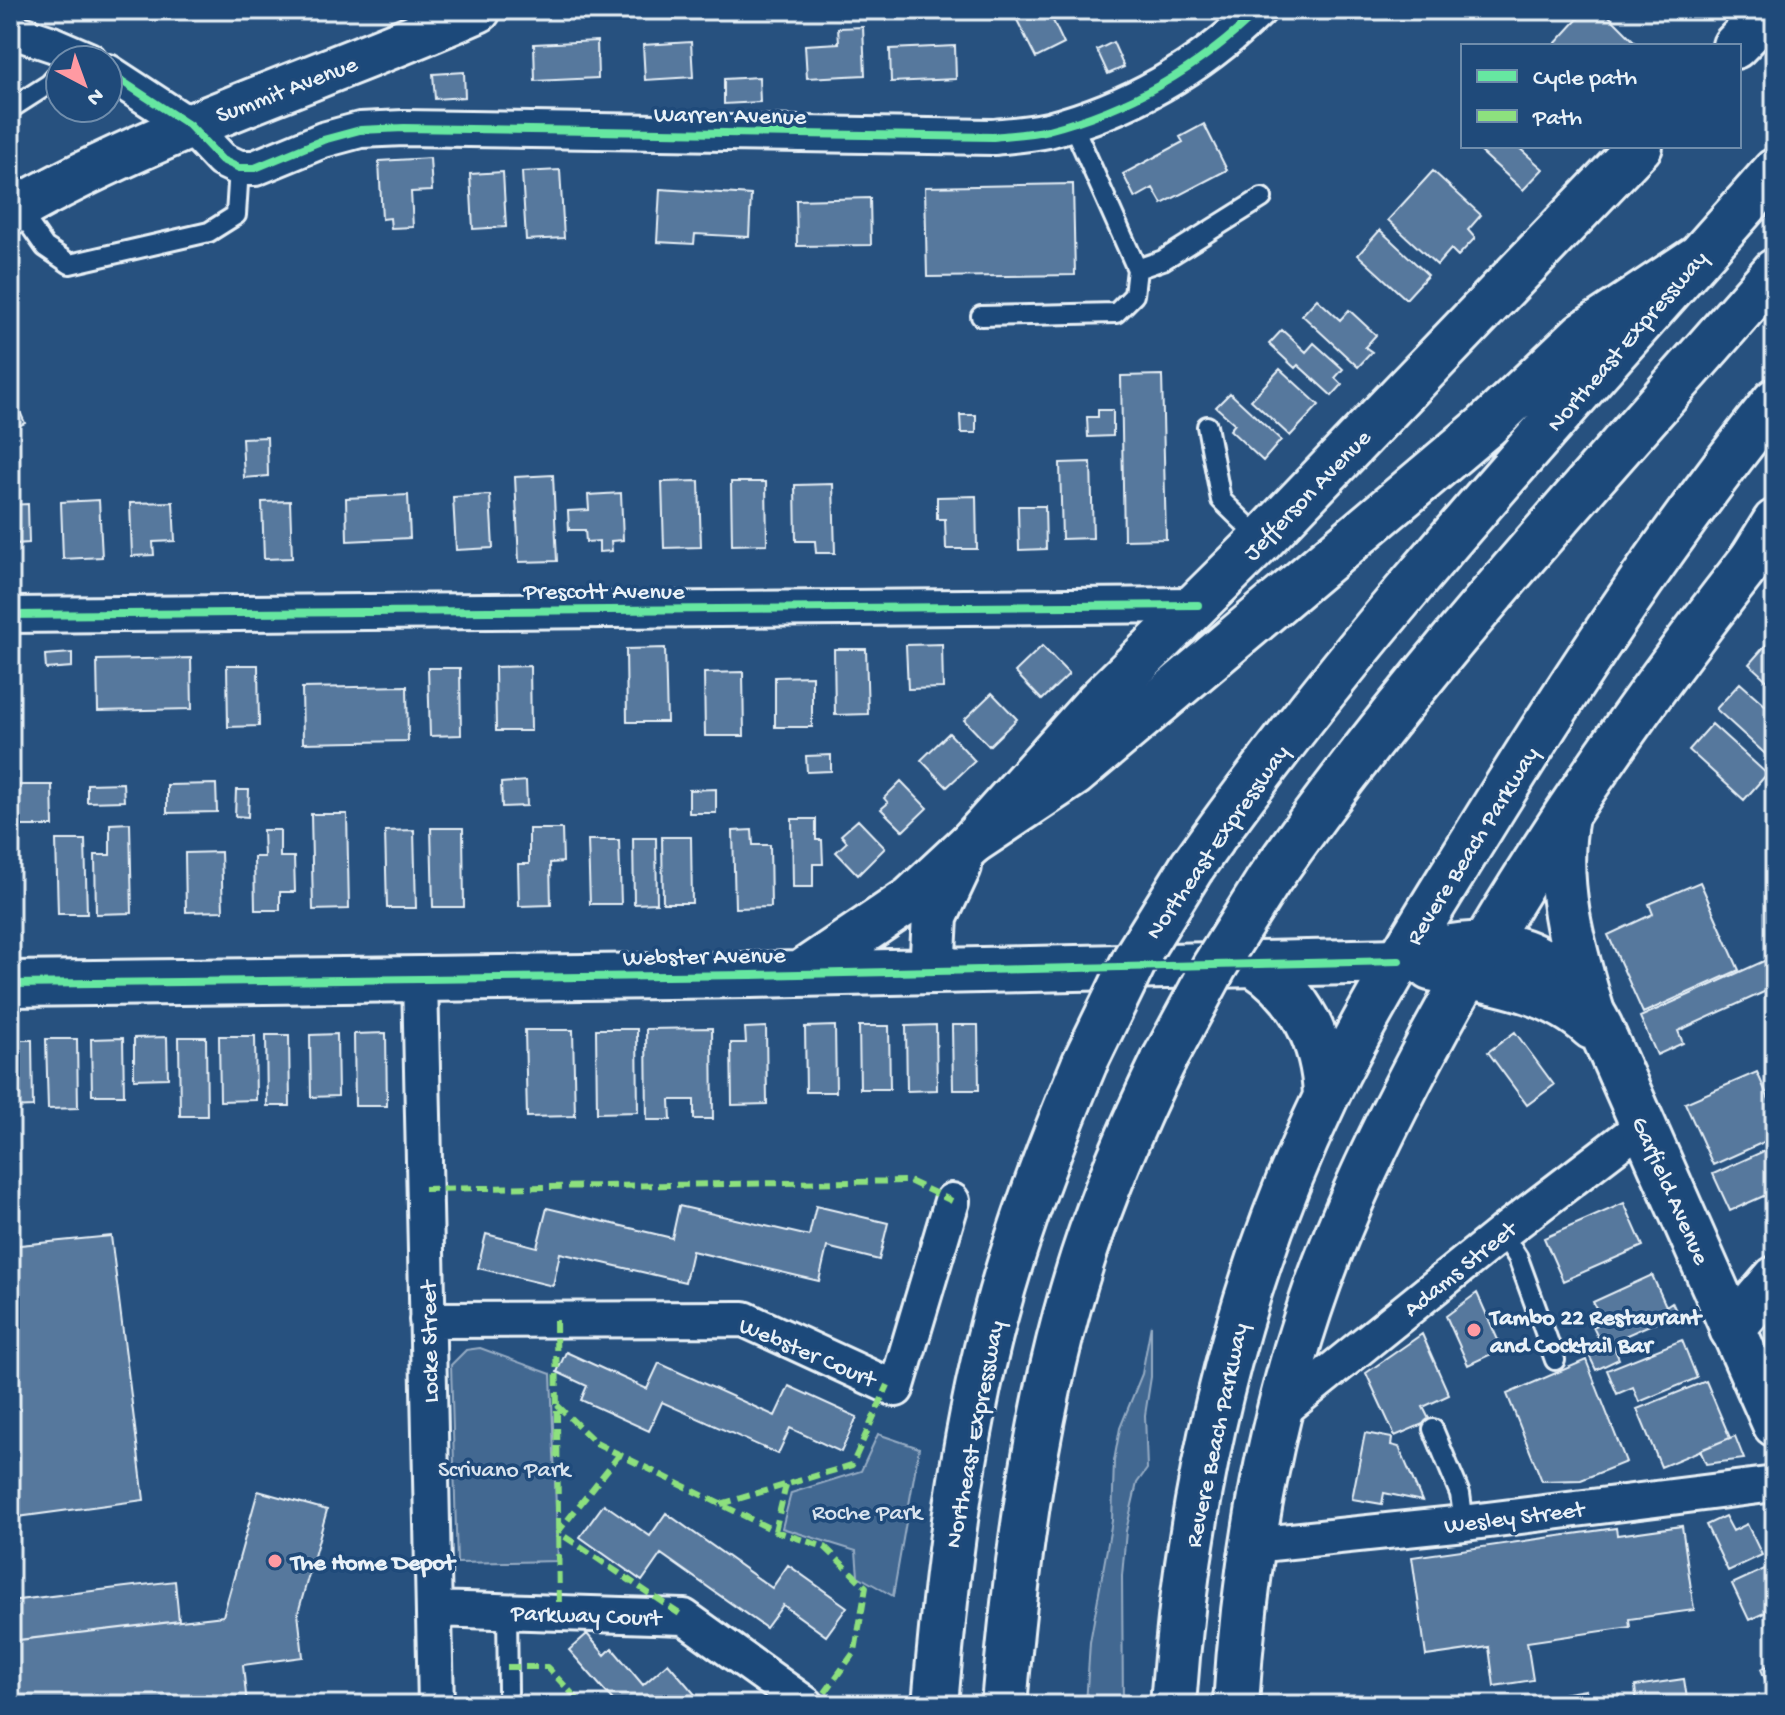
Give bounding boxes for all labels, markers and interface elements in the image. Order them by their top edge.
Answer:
north arrow [44,44,124,124]
legend [1461,44,1741,148]
street label: Summit Avenue [212,51,363,132]
text: Cycle path [1533,65,1637,94]
text: N [81,82,108,111]
street label: Warren Avenue [654,102,807,133]
text: Path [1532,105,1582,134]
street label: Northeast Expressway [1542,245,1715,439]
street label: Jefferson Avenue [1239,424,1379,568]
street label: Prescott Avenue [522,579,685,608]
street label: Northeast Expressway [1141,740,1297,946]
street label: Revere Beach Parkway [1401,742,1547,952]
street label: Webster Avenue [622,943,786,974]
street label: Garfield Avenue [1623,1113,1715,1271]
street label: Adams Street [1399,1215,1525,1325]
street label: Locke Street [416,1278,447,1403]
place label: Tambo 22 Restaurant and Cocktail Bar [1488,1305,1703,1362]
street label: Webster Court [734,1312,881,1397]
street label: Northeast Expressway [940,1318,1013,1551]
street label: Revere Beach Parkway [1180,1321,1256,1551]
marker: Tambo 22 Restaurant and Cocktail Bar [1465,1321,1483,1339]
park label: Scrivano Park [438,1457,572,1486]
street label: Wesley Street [1443,1496,1588,1542]
park label: Roche Park [812,1500,924,1529]
place label: The Home Depot [289,1550,457,1579]
marker: The Home Depot [266,1552,284,1570]
street label: Parkway Court [509,1600,664,1635]

